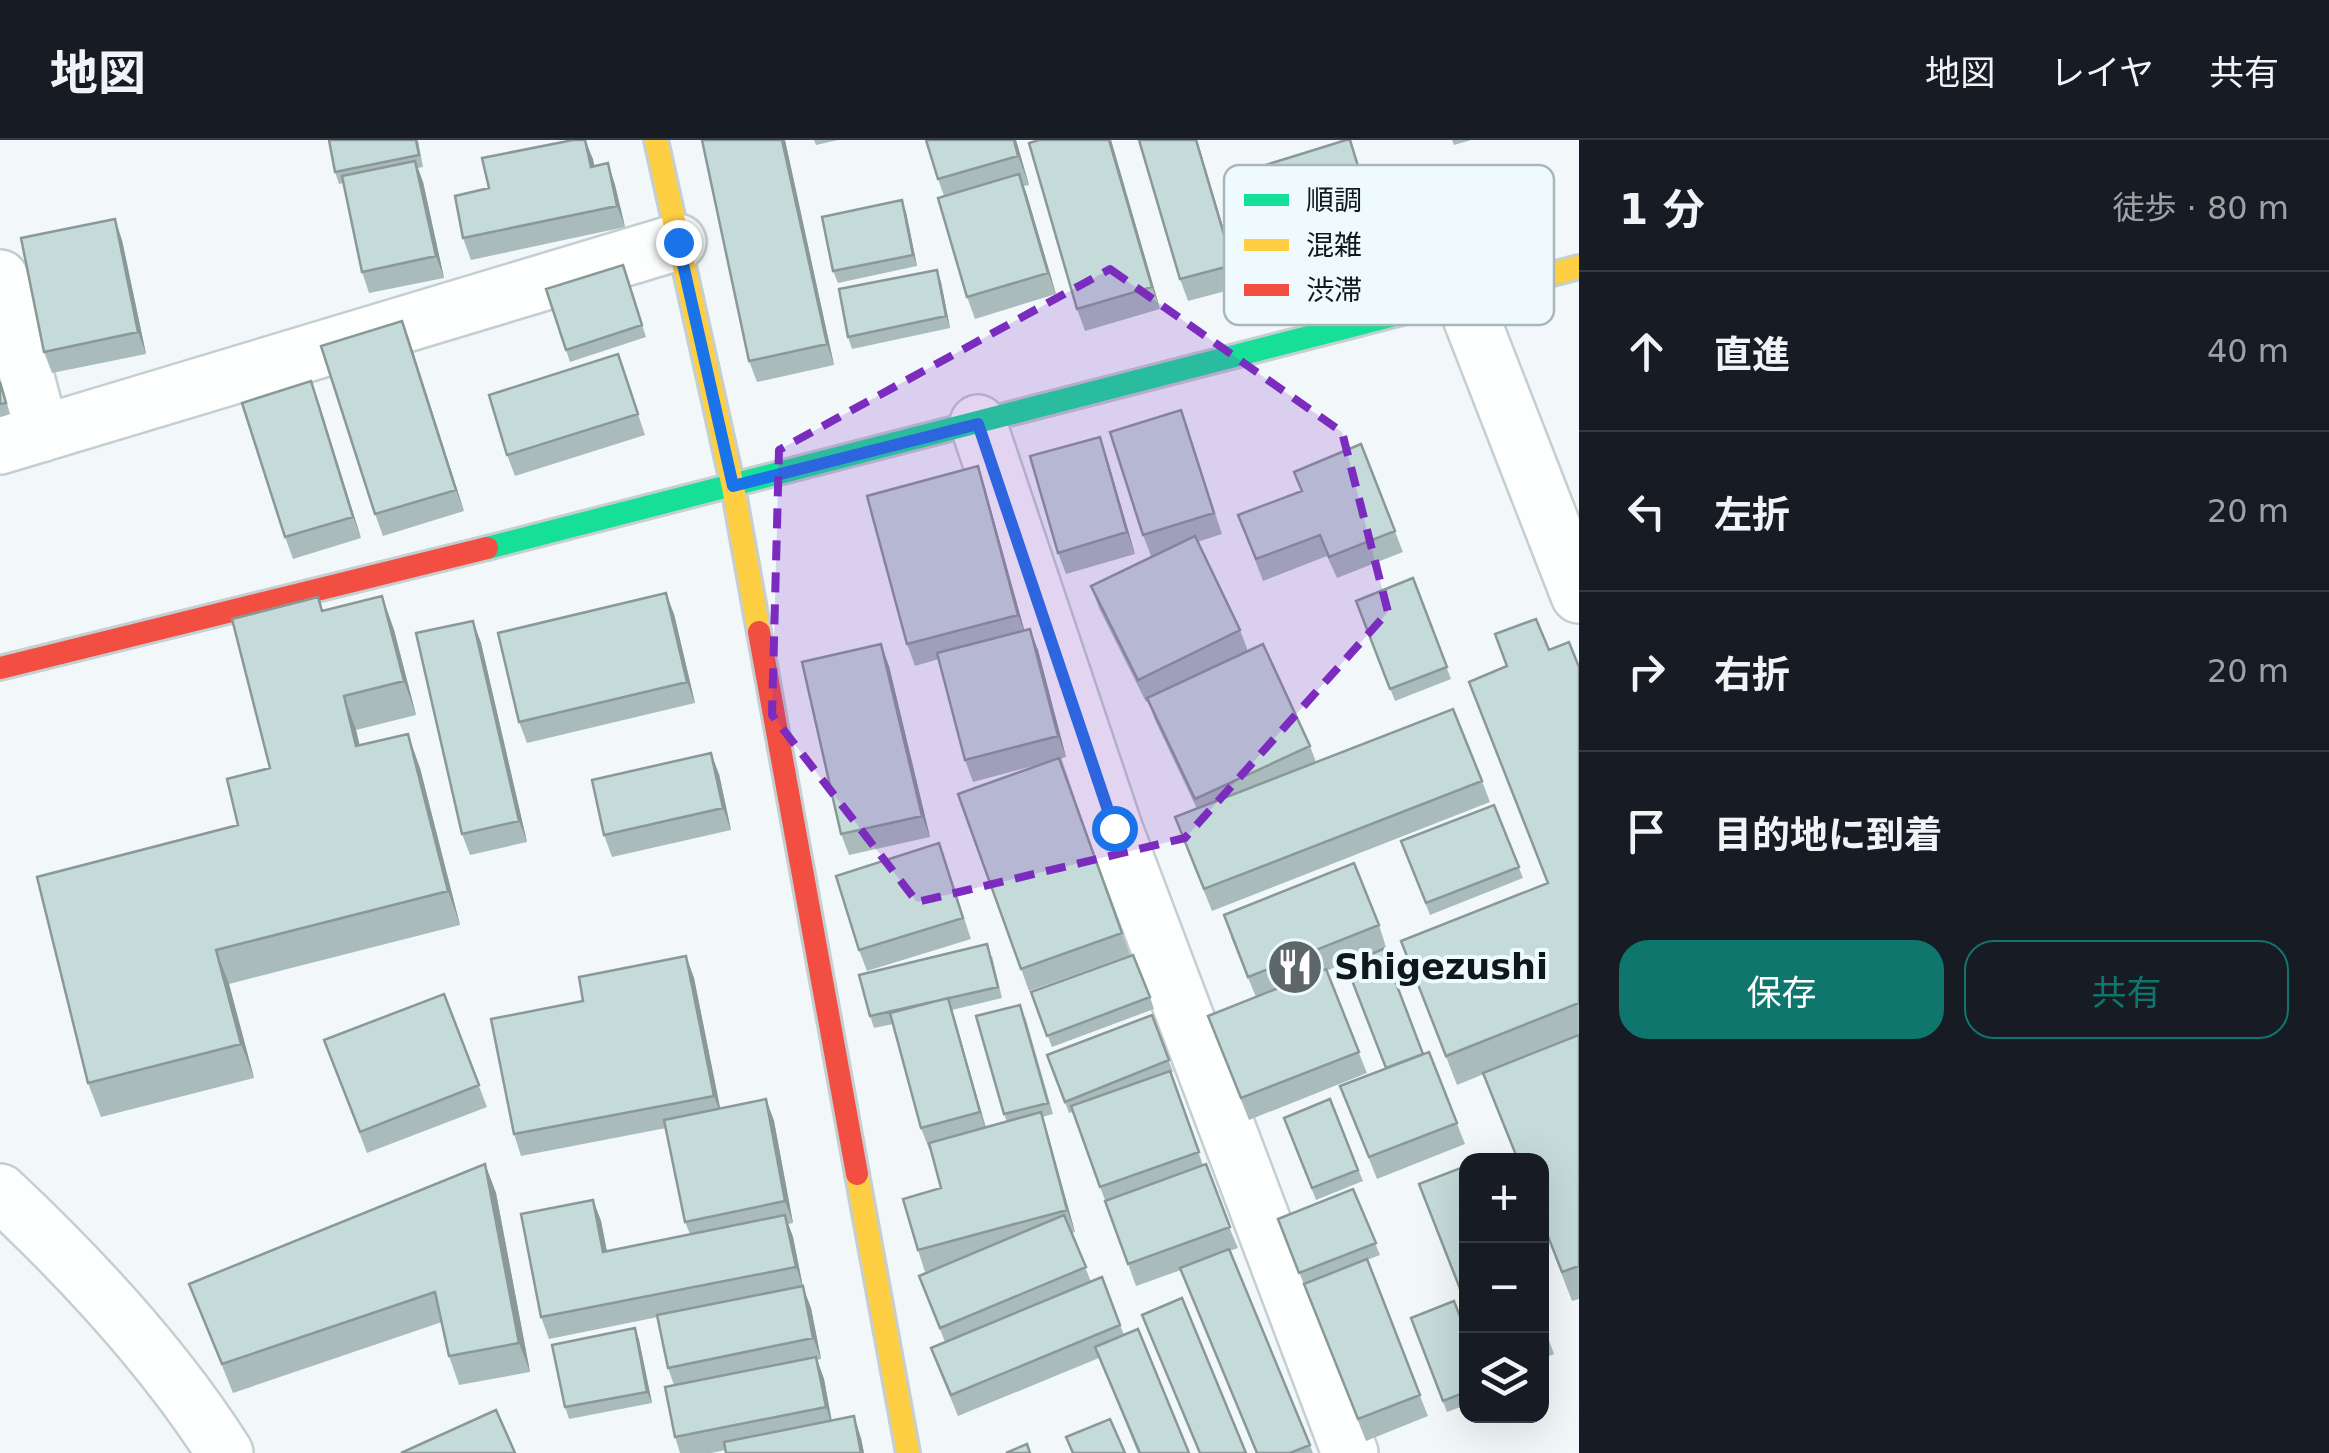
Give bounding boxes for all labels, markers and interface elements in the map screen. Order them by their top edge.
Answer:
text: 地図 [50,45,146,101]
text: 地図 [1925,53,1995,93]
text: レイヤ [2050,53,2154,93]
text: 共有 [2209,53,2279,93]
legend [1224,165,1554,325]
text: 順調 [1306,184,1362,217]
text: 1 分 [1619,185,1705,234]
text: 徒歩 · 80 m [2112,189,2289,227]
route end [656,220,702,266]
text: 混雑 [1306,229,1362,262]
text: 渋滞 [1306,274,1362,307]
icon: ahead [1619,324,1674,379]
text: 40 m [2207,332,2289,370]
text: 直進 [1714,333,1790,377]
icon: left [1619,484,1674,539]
text: 20 m [2207,492,2289,530]
text: 左折 [1714,493,1790,537]
icon: right [1619,644,1674,699]
text: 20 m [2207,652,2289,690]
text: 右折 [1714,653,1790,697]
icon: arrive [1619,804,1674,859]
route start [1092,806,1138,852]
text: 目的地に到着 [1714,813,1942,857]
restaurant icon: Shigezushi [1265,937,1325,997]
button: 保存 [1619,940,1944,1039]
button: 共有 [1964,940,2289,1039]
place label: Shigezushi [1334,947,1548,987]
map controls [1459,1153,1549,1423]
button: + [1459,1153,1549,1243]
button: − [1459,1243,1549,1333]
button: layers [1459,1333,1549,1423]

